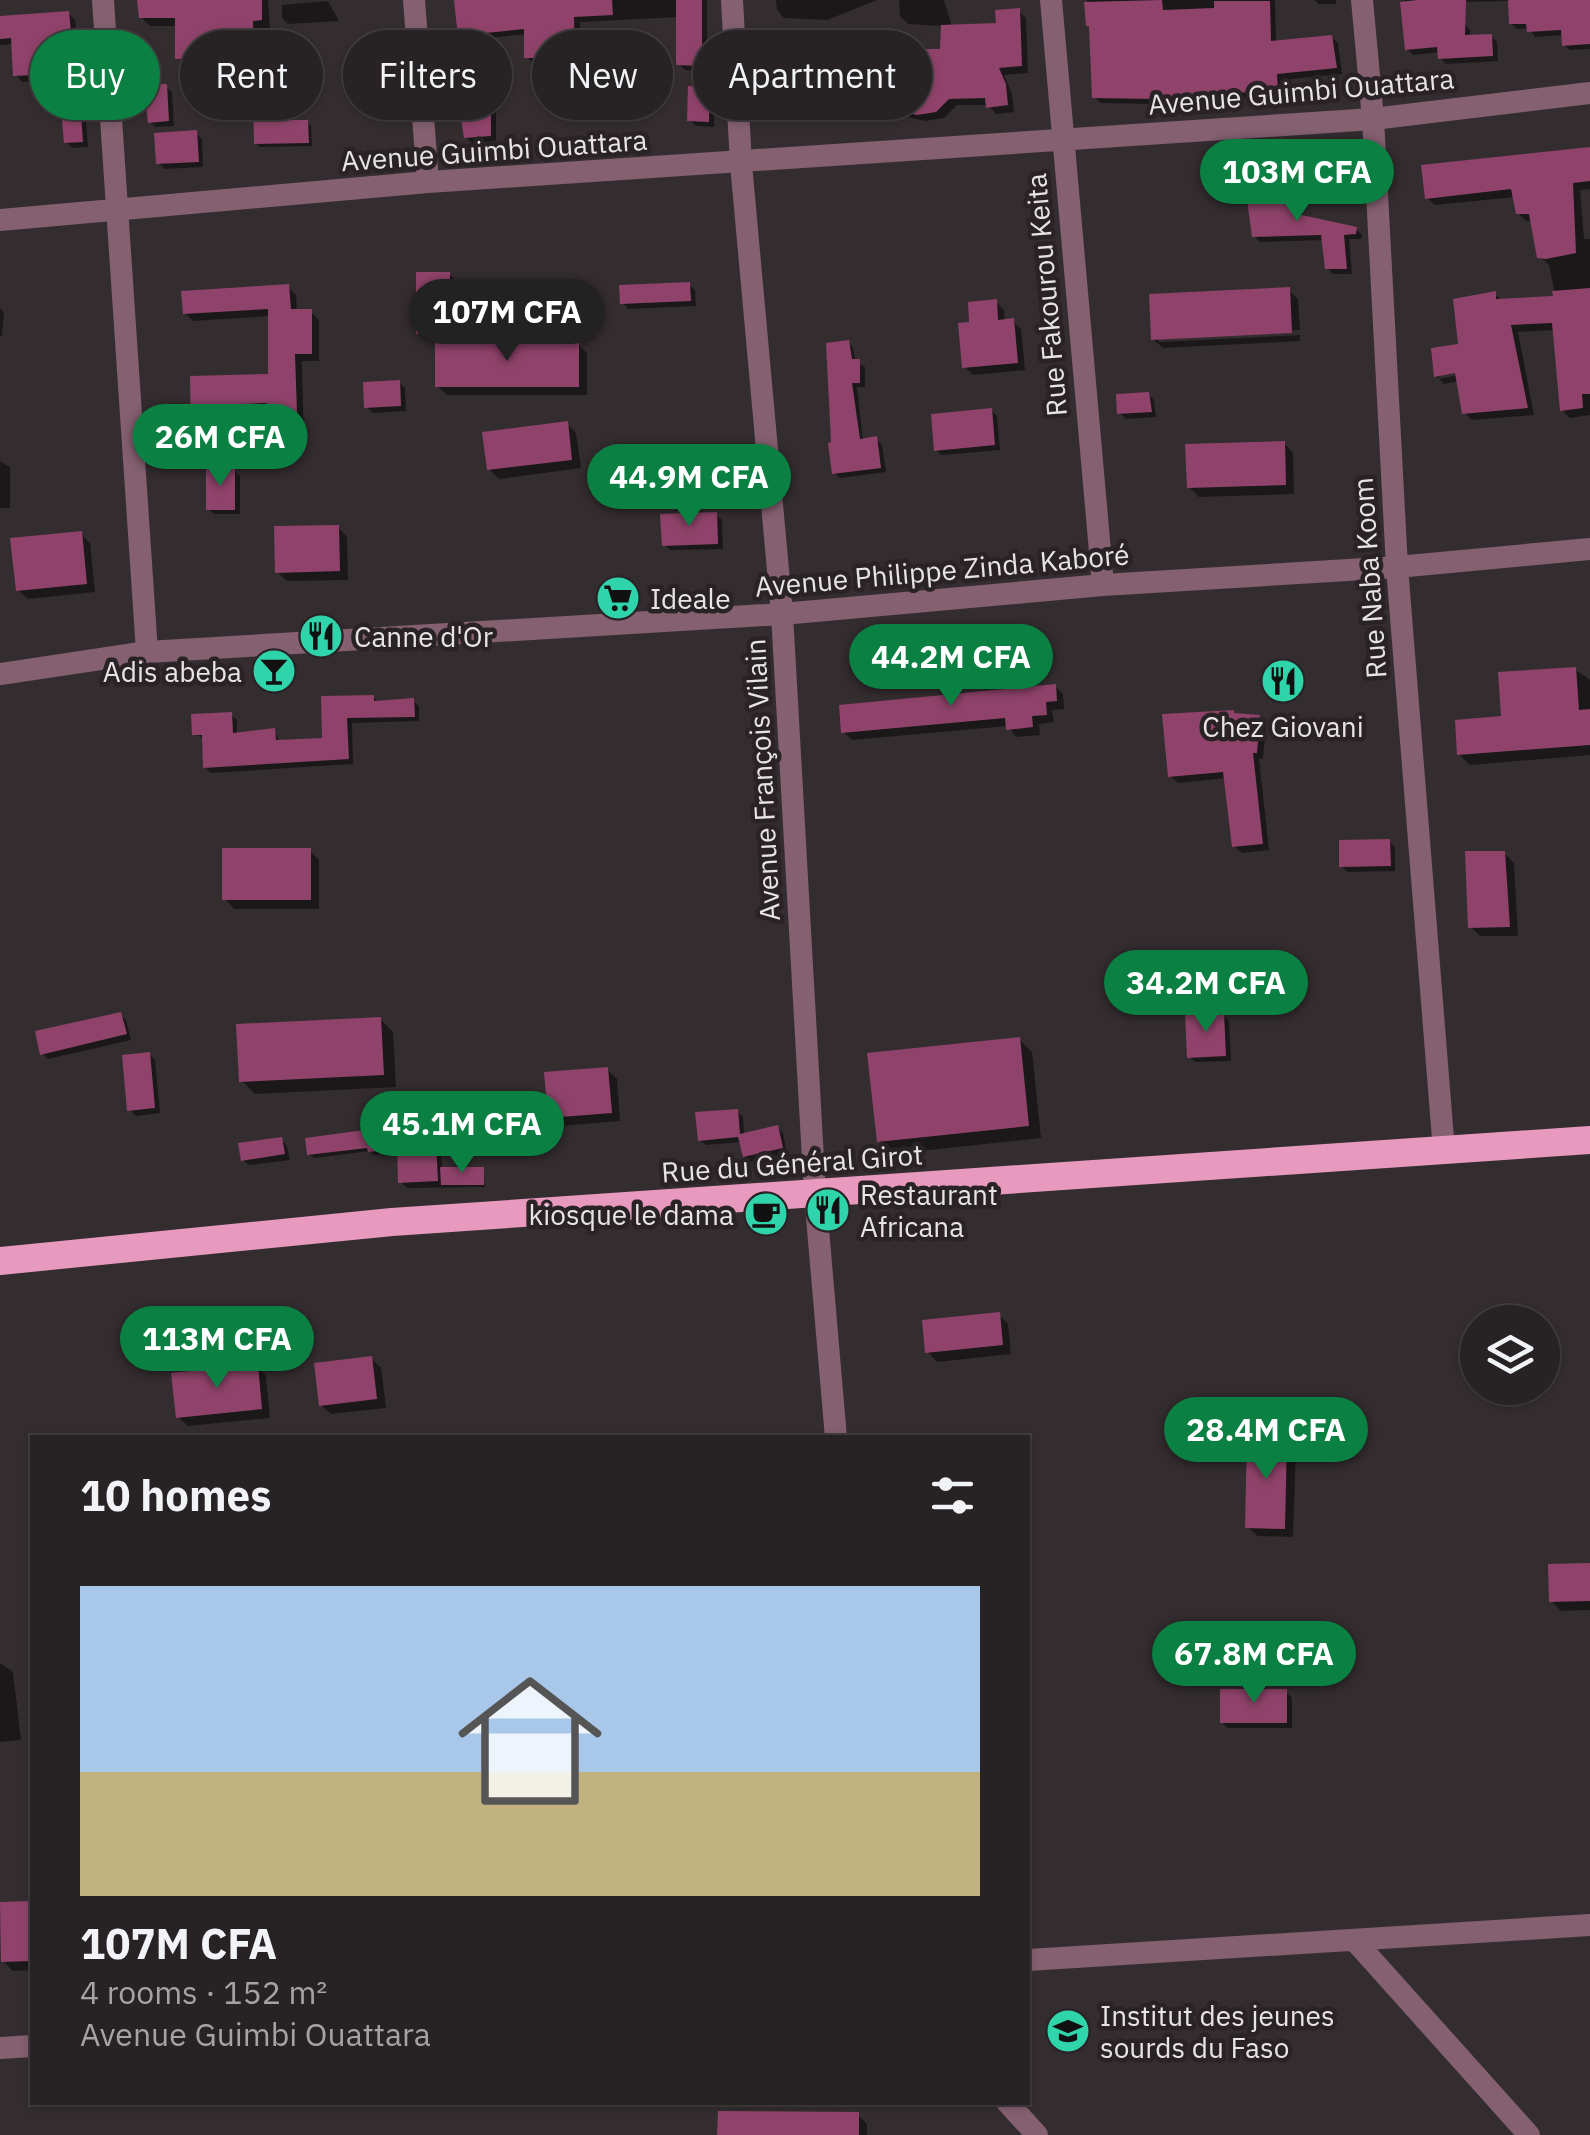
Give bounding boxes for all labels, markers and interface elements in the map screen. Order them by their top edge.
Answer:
chip: Buy [30,30,160,120]
chip: Rent [180,30,323,120]
chip: Filters [343,30,512,120]
chip: New [532,30,673,120]
chip: Apartment [693,30,932,120]
street label: Avenue Guimbi Ouattara [1147,59,1456,123]
street label: Avenue Guimbi Ouattara [340,121,648,179]
pin: 103M CFA [1194,139,1400,224]
text: 103M CFA [1222,150,1372,192]
street label: Rue Fakourou Keita [1017,172,1075,418]
pin: 107M CFA [404,279,610,364]
text: 107M CFA [432,290,582,332]
pin: 26M CFA [128,404,312,489]
text: 26M CFA [155,415,285,457]
pin: 44.9M CFA [575,444,803,529]
text: 44.9M CFA [609,455,769,497]
street label: Rue Naba Koom [1344,476,1394,680]
street label: Avenue Philippe Zinda Kaboré [753,535,1131,605]
supermarket icon: Ideale [595,575,641,621]
place label: Ideale [650,580,731,617]
restaurant icon: Canne d'Or [298,613,344,659]
place label: Canne d'Or [354,618,493,655]
pin: 44.2M CFA [837,624,1065,709]
text: 44.2M CFA [871,635,1031,677]
street label: Avenue François Vilain [736,638,788,922]
bar icon: Adis abeba [251,648,297,694]
place label: Adis abeba [103,653,242,690]
restaurant icon: Chez Giovani [1260,658,1306,704]
place label: Chez Giovani [1202,708,1364,745]
pin: 34.2M CFA [1092,950,1320,1035]
text: 34.2M CFA [1126,961,1286,1003]
pin: 45.1M CFA [348,1091,576,1176]
text: 45.1M CFA [382,1102,542,1144]
street label: Rue du Général Girot [660,1135,924,1191]
place label: Restaurant Africana [860,1176,998,1245]
restaurant icon: Restaurant Africana [805,1187,851,1233]
cafe icon: kiosque le dama [743,1191,789,1237]
place label: kiosque le dama [529,1196,734,1233]
map controls [1460,1305,1560,1405]
button: layers [1460,1305,1560,1405]
pin: 113M CFA [114,1306,320,1391]
text: 113M CFA [142,1317,292,1359]
pin: 28.4M CFA [1152,1397,1380,1482]
text: 28.4M CFA [1186,1408,1346,1450]
text: 10 homes [80,1468,271,1523]
icon: filters [925,1468,980,1523]
pin: 67.8M CFA [1140,1621,1368,1706]
text: 67.8M CFA [1174,1632,1334,1674]
icon: home [440,1651,620,1831]
text: 107M CFA [80,1916,277,1971]
text: 4 rooms · 152 m² [80,1971,327,2013]
place label: Institut des jeunes sourds du Faso [1100,1997,1335,2066]
school or university icon: Institut des jeunes sourds du Faso [1045,2008,1091,2054]
text: Avenue Guimbi Ouattara [80,2013,431,2055]

